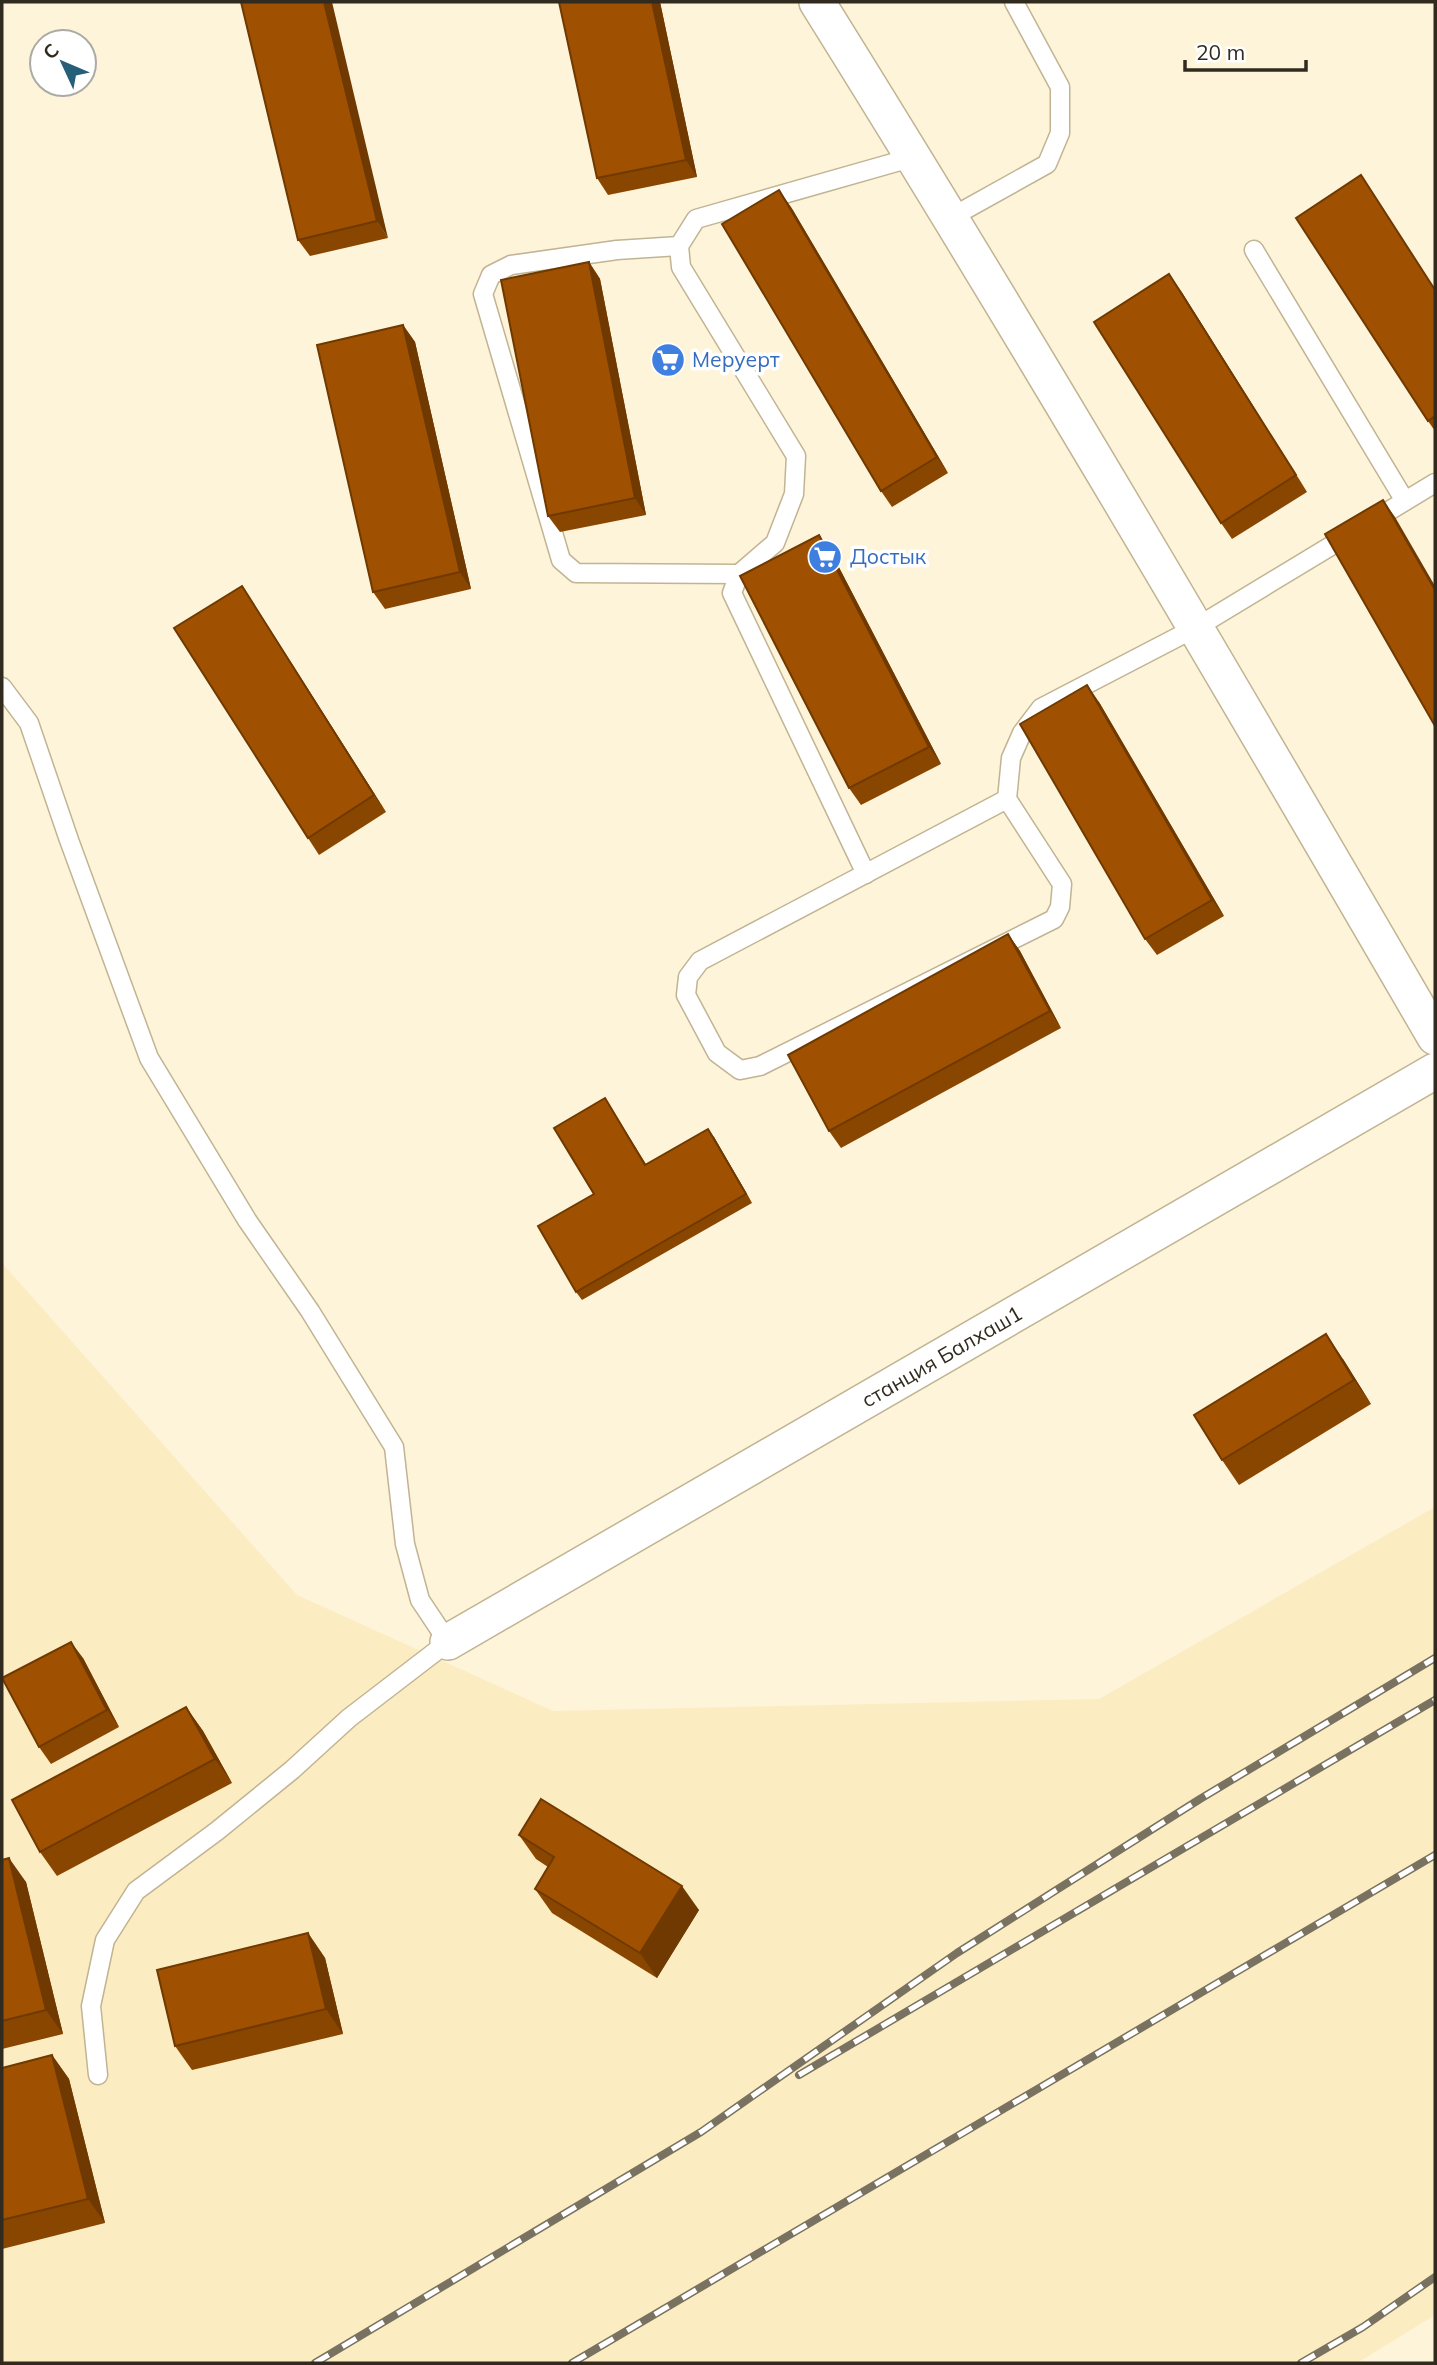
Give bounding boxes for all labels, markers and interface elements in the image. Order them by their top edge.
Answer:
north arrow [28,28,98,98]
scale bar [1185,28,1306,72]
text: С [38,38,64,64]
text: 20 m [1196,39,1245,65]
supermarket icon: Меруерт [649,341,687,379]
place label: Меруерт [692,346,780,372]
supermarket icon: Достык [806,538,844,576]
place label: Достык [850,543,927,569]
street label: станция Балхаш1 [857,1300,1026,1413]

